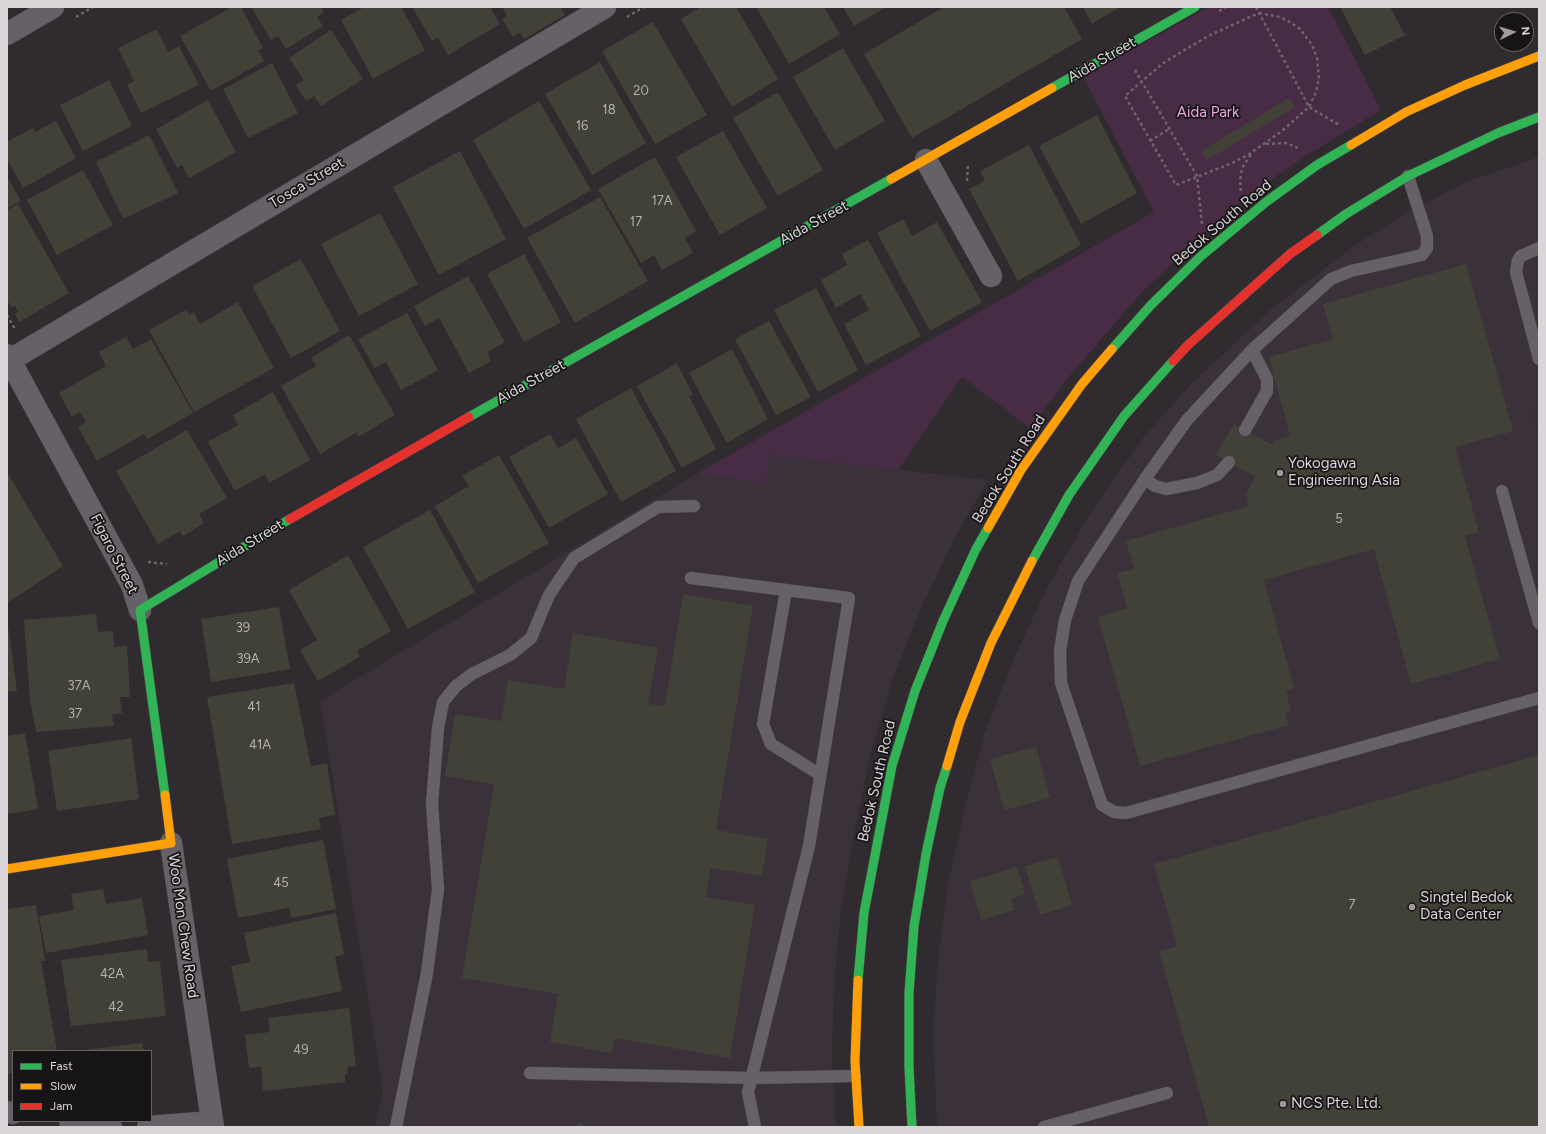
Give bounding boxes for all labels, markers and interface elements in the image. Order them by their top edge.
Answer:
north arrow [1494,12,1534,52]
text: N [1519,26,1532,36]
street label: Aida Street [1065,33,1139,87]
house number: 20 [633,83,649,99]
house number: 18 [602,102,616,118]
park label: Aida Park [1177,104,1239,122]
house number: 16 [576,118,588,134]
street label: Tosca Street [266,154,348,212]
street label: Bedok South Road [1169,176,1275,270]
house number: 17A [651,193,673,209]
street label: Aida Street [776,197,852,249]
house number: 17 [630,214,642,230]
street label: Aida Street [493,356,569,408]
street label: Bedok South Road [968,411,1050,527]
place label: Yokogawa Engineering Asia [1288,455,1400,490]
marker: Yokogawa Engineering Asia [1275,468,1285,478]
street label: Figaro Street [86,511,142,597]
house number: 5 [1335,511,1343,527]
street label: Aida Street [213,516,287,570]
house number: 39 [236,620,250,636]
house number: 39A [236,651,260,667]
house number: 37A [68,678,90,694]
house number: 41 [247,699,261,715]
house number: 37 [68,706,82,722]
street label: Bedok South Road [854,718,900,844]
house number: 41A [249,737,271,753]
street label: Woo Mon Chew Road [164,853,202,999]
house number: 45 [273,875,289,891]
place label: Singtel Bedok Data Center [1420,889,1513,924]
house number: 7 [1349,897,1355,913]
marker: Singtel Bedok Data Center [1407,902,1417,912]
house number: 42A [100,966,124,982]
house number: 42 [108,999,124,1015]
house number: 49 [293,1042,309,1058]
legend [12,1050,152,1122]
text: Fast [50,1059,73,1073]
text: Slow [50,1079,76,1093]
place label: NCS Pte. Ltd. [1291,1095,1381,1113]
text: Jam [50,1099,73,1113]
marker: NCS Pte. Ltd. [1278,1099,1288,1109]

